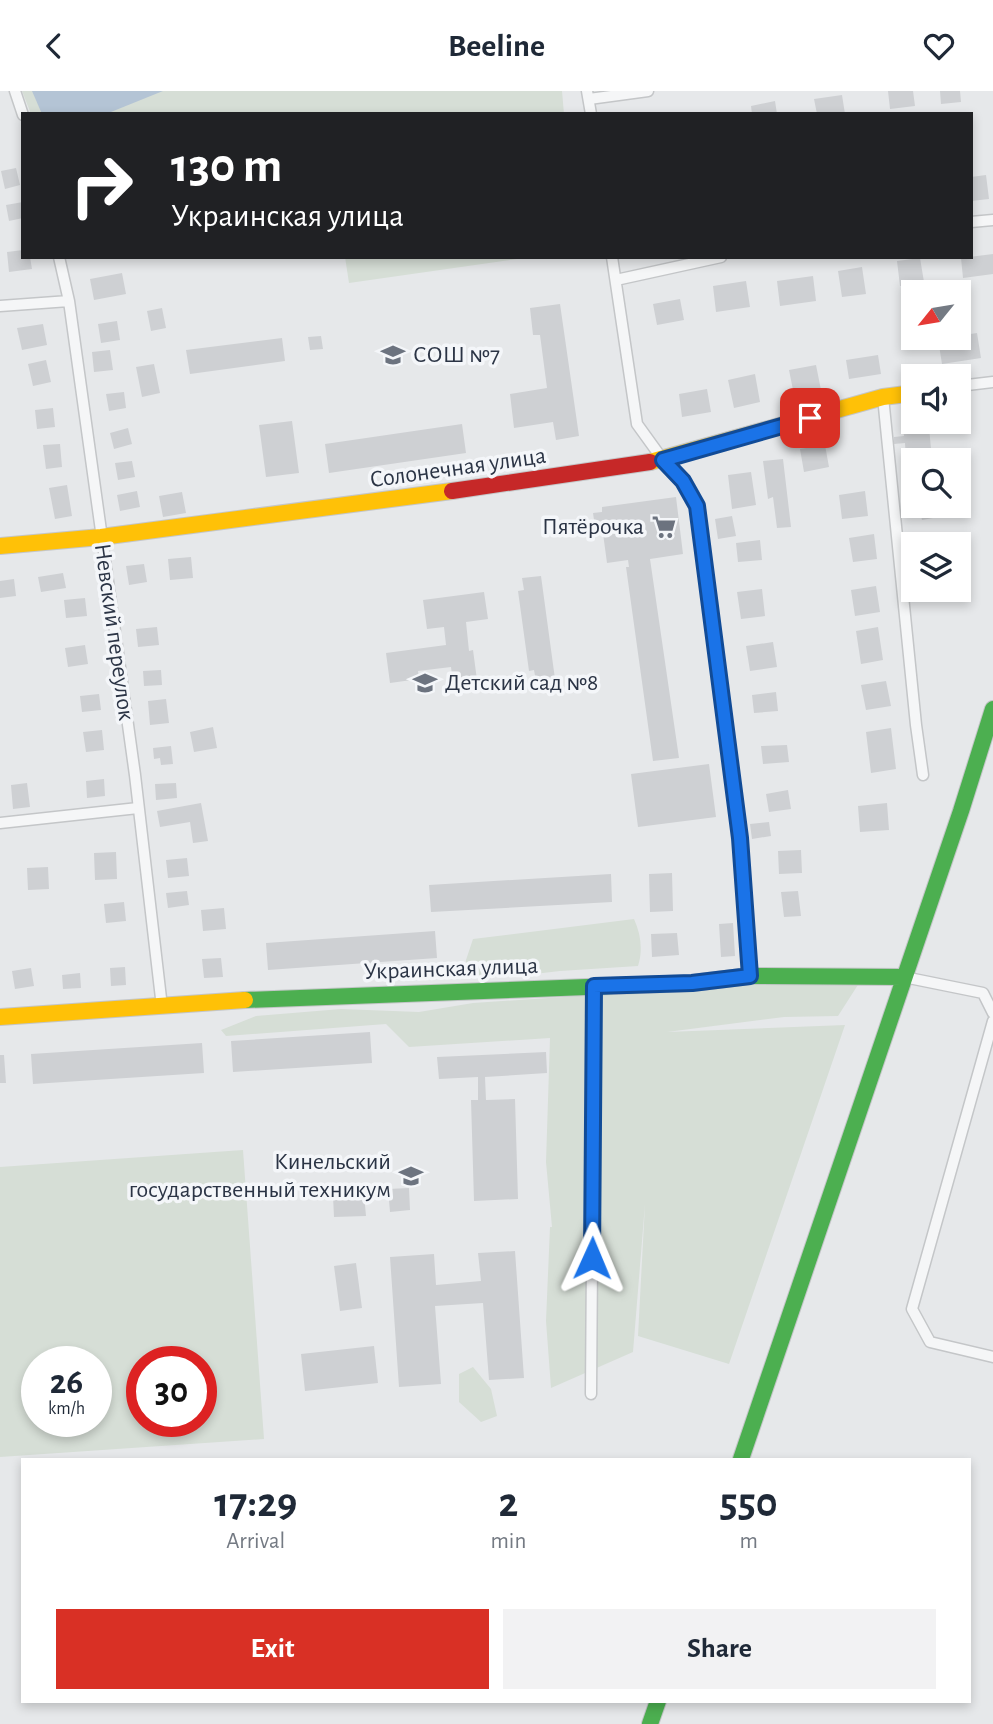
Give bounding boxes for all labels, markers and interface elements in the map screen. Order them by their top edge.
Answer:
icon: back [35,27,73,65]
icon: heart [920,27,958,65]
text: Beeline [448,30,545,62]
icon: right [56,140,147,231]
text: 130 m [171,142,282,191]
text: Украинская улица [171,200,404,232]
north arrow [901,280,971,350]
map controls [901,280,971,602]
school or university icon: СОШ №7 [379,341,407,369]
place label: СОШ №7 [413,343,500,367]
button: sound [901,364,971,434]
pin [780,388,840,448]
icon: arrive [791,399,829,437]
street label: Солонечная улица [368,444,548,492]
button: search [901,448,971,518]
supermarket icon: Пятёрочка [650,513,678,541]
place label: Пятёрочка [542,515,644,539]
button: layers [901,532,971,602]
street label: Невский переулок [90,542,138,722]
school or university icon: Детский сад №8 [411,669,439,697]
place label: Детский сад №8 [445,671,598,695]
street label: Украинская улица [363,954,539,984]
place label: Кинельский государственный техникум [129,1150,391,1202]
school or university icon: Кинельский государственный техникум [397,1162,425,1190]
position arrow [555,1221,629,1295]
speed limit sign: 30 [126,1346,217,1437]
text: 26 [50,1365,83,1400]
text: km/h [48,1400,85,1418]
text: 17:29 [214,1482,297,1524]
text: 2 [498,1482,518,1524]
text: 550 [720,1482,778,1524]
text: Arrival [226,1530,285,1553]
text: min [490,1530,526,1553]
text: m [739,1530,758,1553]
button: Exit [56,1609,489,1689]
button: Share [503,1609,936,1689]

